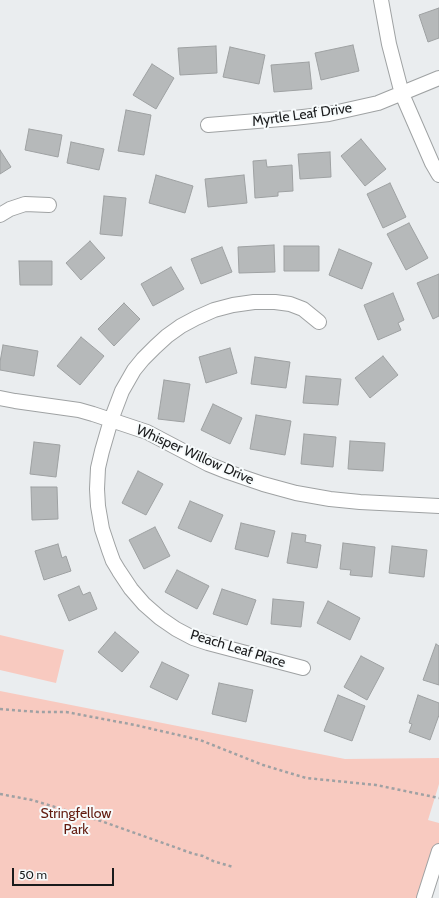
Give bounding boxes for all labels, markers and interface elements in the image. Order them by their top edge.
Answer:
street label: Myrtle Leaf Drive [251,100,353,130]
street label: Whisper Willow Drive [134,421,256,489]
street label: Peach Leaf Place [188,627,288,671]
park label: Stringfellow Park [41,806,111,838]
scale bar [14,860,116,886]
text: 50 m [19,867,47,882]

